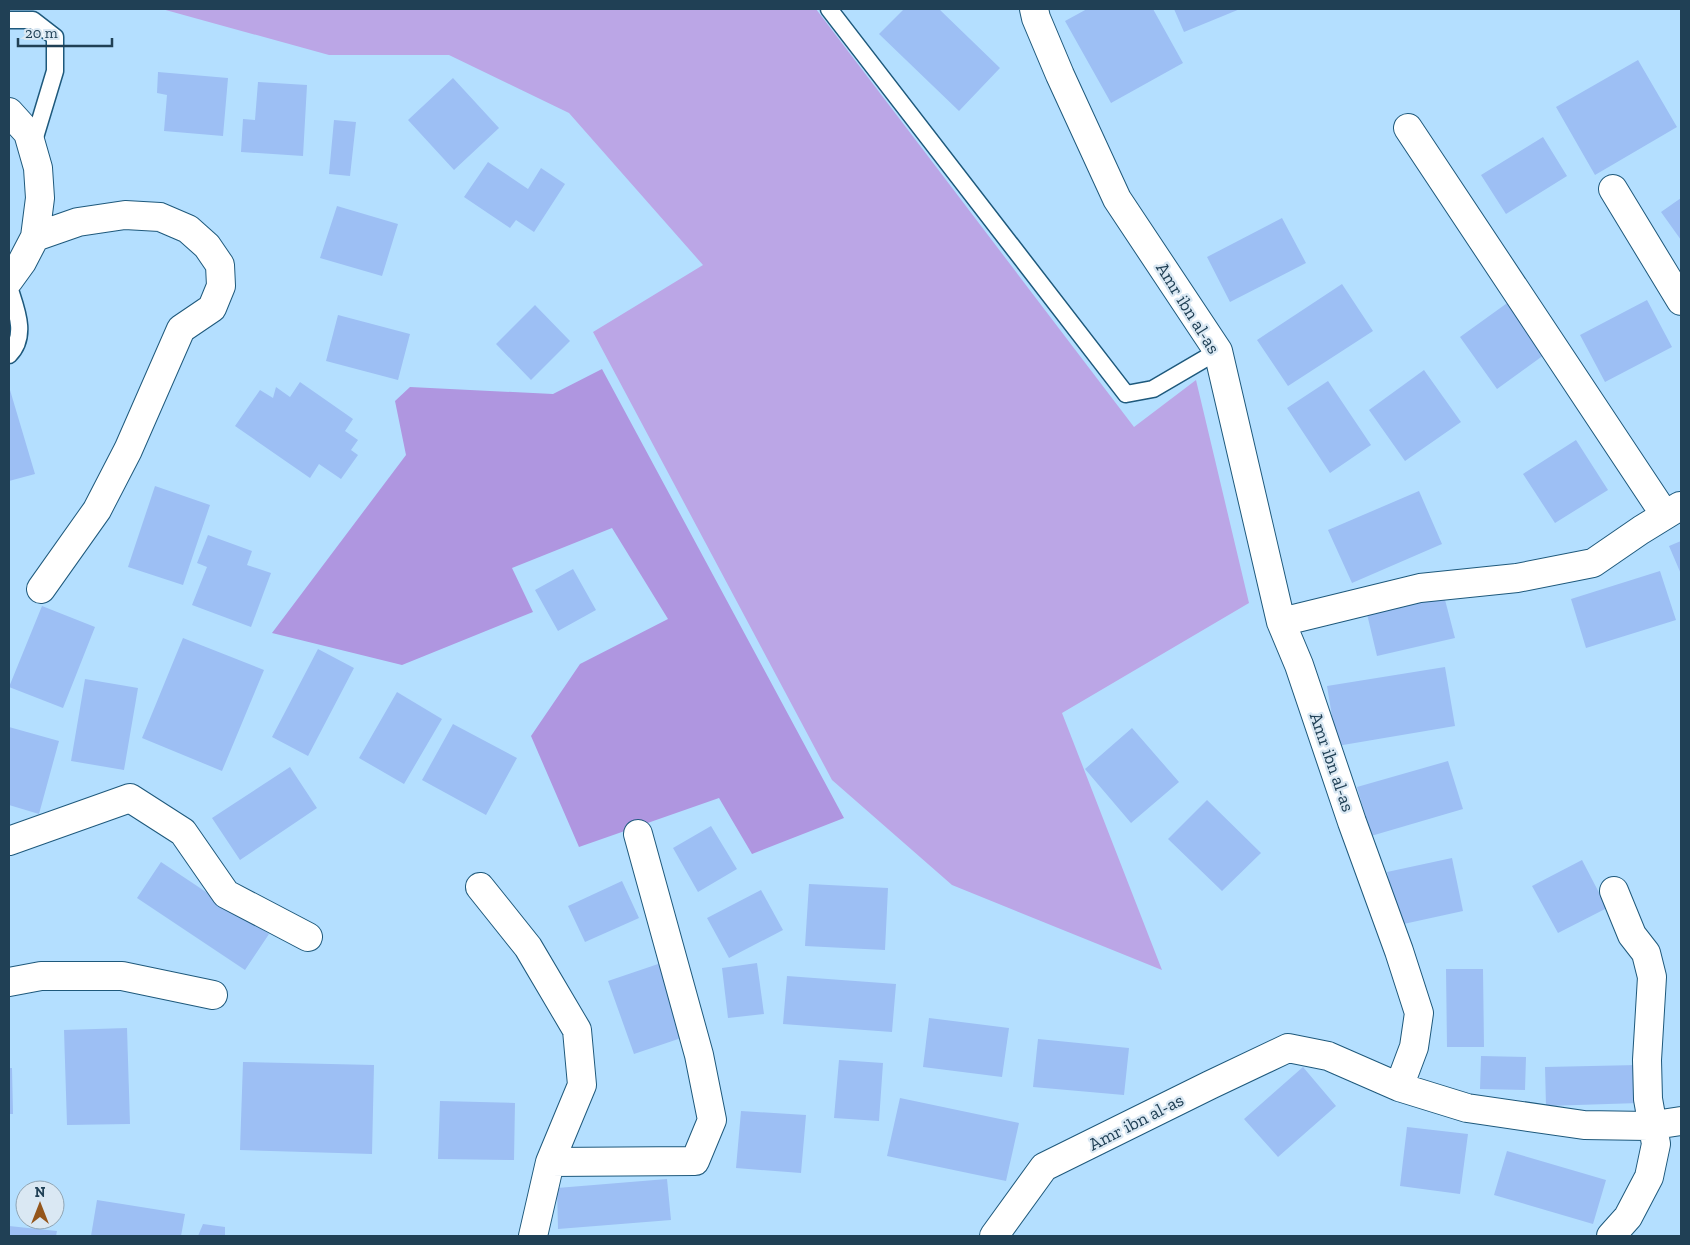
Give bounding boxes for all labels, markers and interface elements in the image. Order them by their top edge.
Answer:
scale bar [18,15,111,47]
text: 20 m [25,24,58,42]
street label: Amr ibn al-as [1151,258,1225,358]
street label: Amr ibn al-as [1305,709,1359,815]
street label: Amr ibn al-as [1085,1089,1187,1155]
north arrow [15,1180,65,1230]
text: N [35,1184,46,1201]

